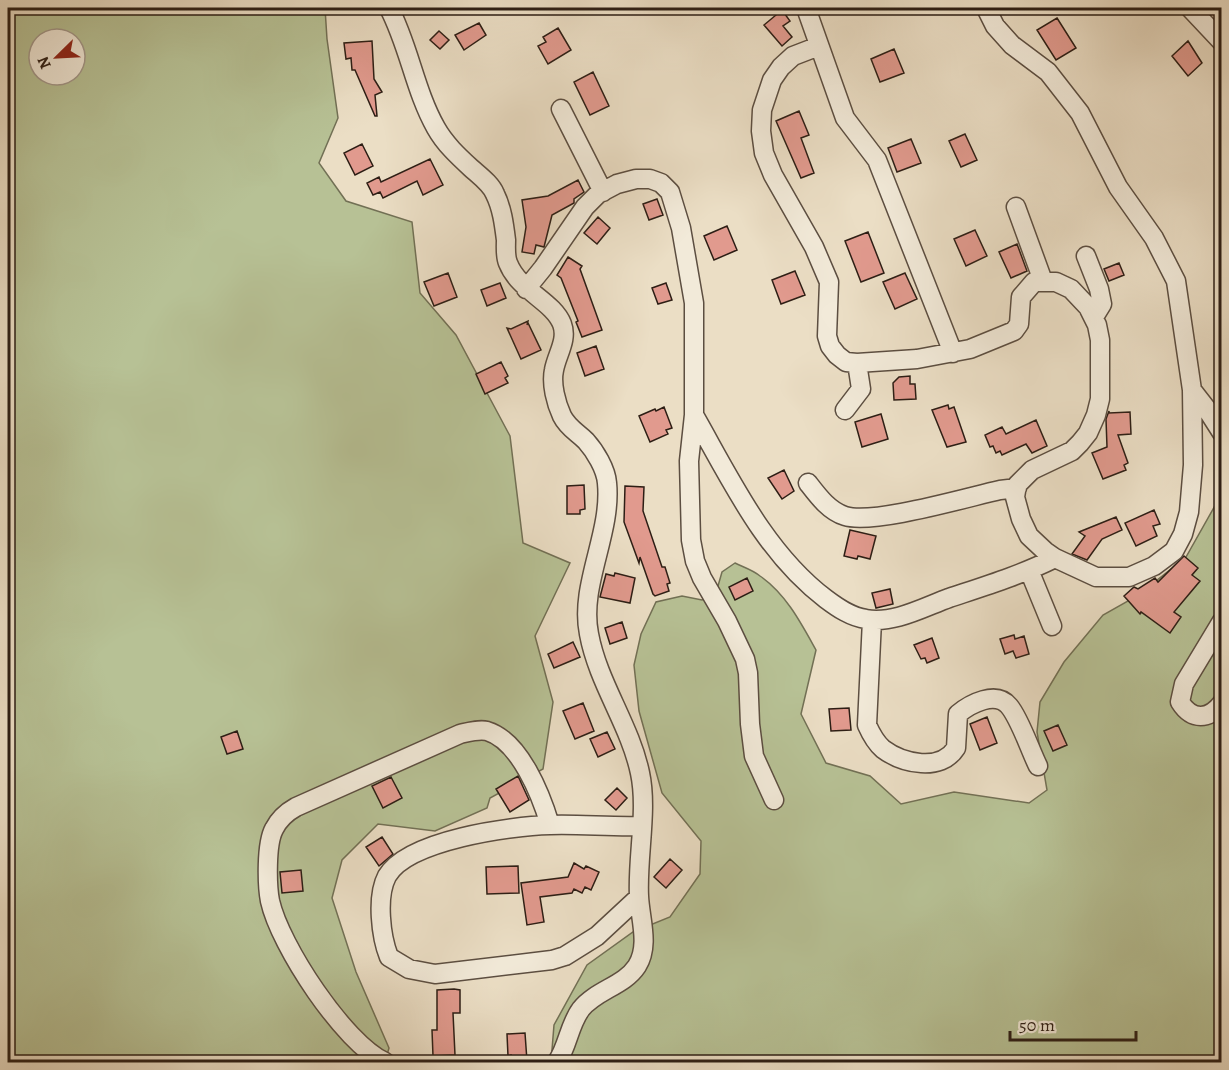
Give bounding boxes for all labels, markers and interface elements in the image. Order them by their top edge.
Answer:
north arrow [27,27,87,87]
text: N [32,53,57,72]
scale bar [1010,1004,1136,1042]
text: 50 m [1019,1013,1055,1037]

